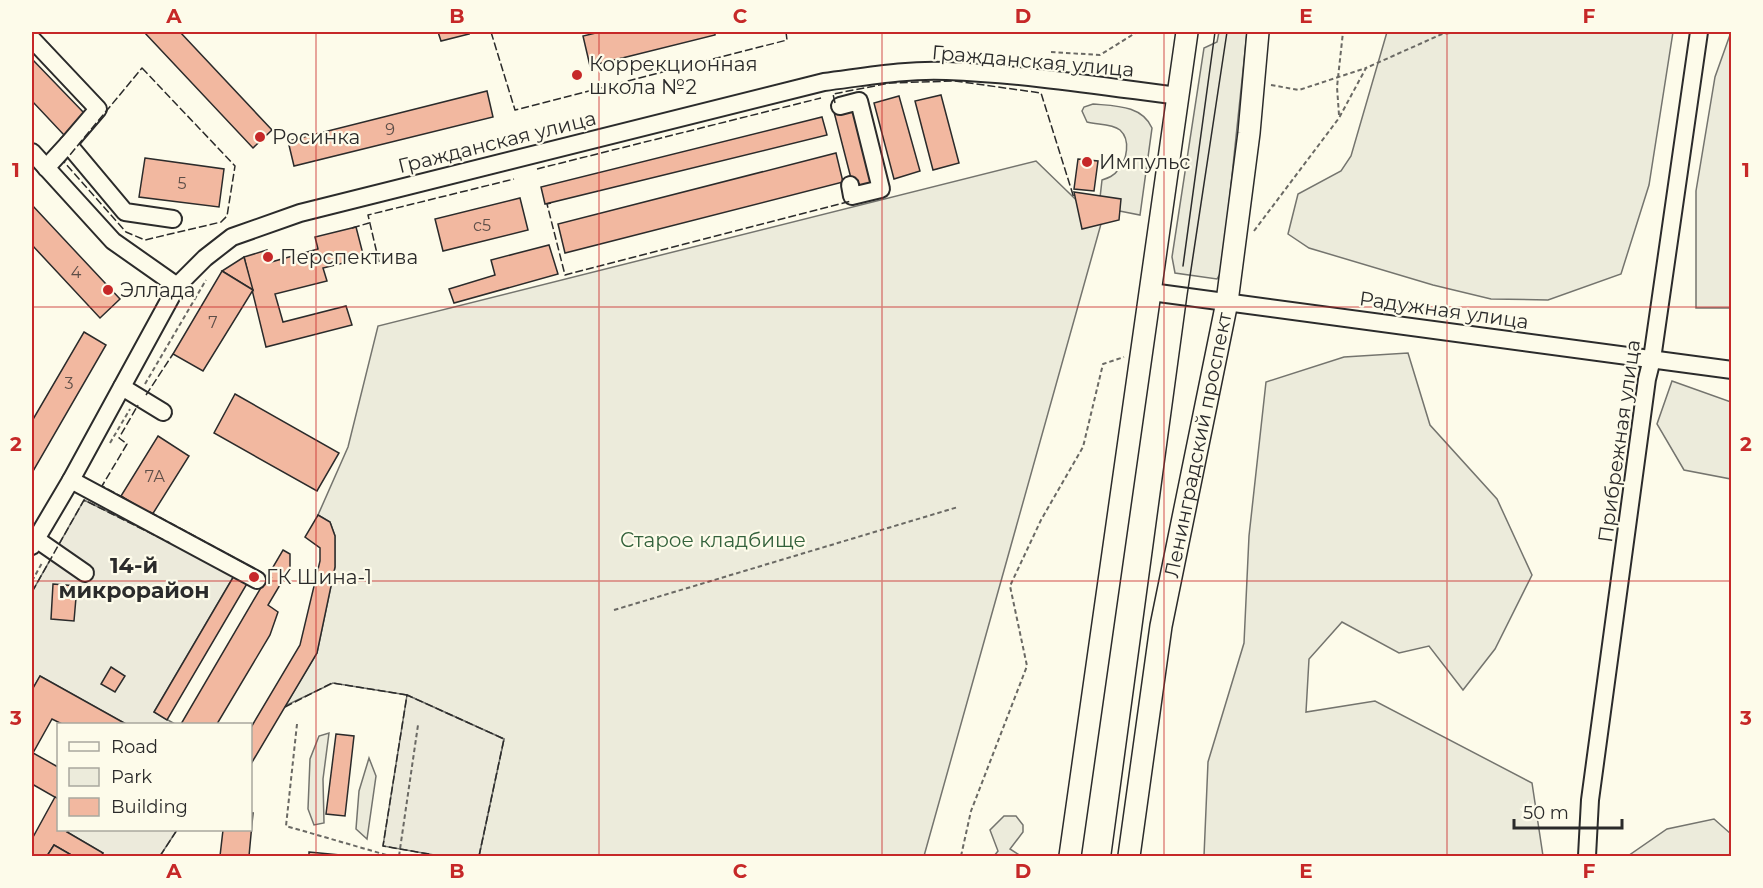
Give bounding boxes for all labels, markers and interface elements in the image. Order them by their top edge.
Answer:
text: A [165,4,182,28]
text: B [449,4,465,28]
text: C [733,4,748,28]
text: D [1015,4,1031,28]
text: E [1299,4,1313,28]
text: F [1583,4,1596,28]
street label: Гражданская улица [931,40,1135,82]
place label: Коррекционная школа №2 [589,52,758,99]
marker: Коррекционная школа №2 [570,68,584,82]
street label: Гражданская улица [396,106,598,178]
house number: 9 [385,120,395,139]
place label: Росинка [272,125,360,149]
marker: Росинка [253,130,267,144]
place label: Импульс [1099,150,1191,174]
marker: Импульс [1080,155,1094,169]
text: 1 [12,158,20,182]
text: 1 [1742,158,1750,182]
house number: 5 [177,174,187,193]
house number: с5 [473,216,491,235]
place label: Перспектива [280,245,418,269]
marker: Перспектива [261,250,275,264]
house number: 4 [71,263,82,282]
place label: Эллада [120,278,195,302]
marker: Эллада [101,283,115,297]
street label: Радужная улица [1358,286,1530,334]
street label: Ленинградский проспект [1159,310,1237,580]
house number: 7 [208,313,218,332]
street label: Прибрежная улица [1593,338,1645,544]
house number: 3 [64,374,74,393]
text: 2 [10,432,22,456]
text: 2 [1740,432,1752,456]
house number: 7А [145,467,165,486]
park label: Старое кладбище [620,528,806,552]
district label: 14-й микрорайон [59,552,209,604]
place label: ГК Шина-1 [266,565,372,589]
marker: ГК Шина-1 [247,570,261,584]
text: 3 [9,706,22,730]
text: 3 [1739,706,1752,730]
legend [57,723,252,831]
text: Road [111,736,158,758]
text: Park [111,766,152,788]
scale bar [1514,792,1622,830]
text: Building [111,796,188,818]
text: 50 m [1523,802,1569,824]
text: A [165,859,182,883]
text: B [449,859,465,883]
text: C [733,859,748,883]
text: D [1015,859,1031,883]
text: E [1299,859,1313,883]
text: F [1583,859,1596,883]

